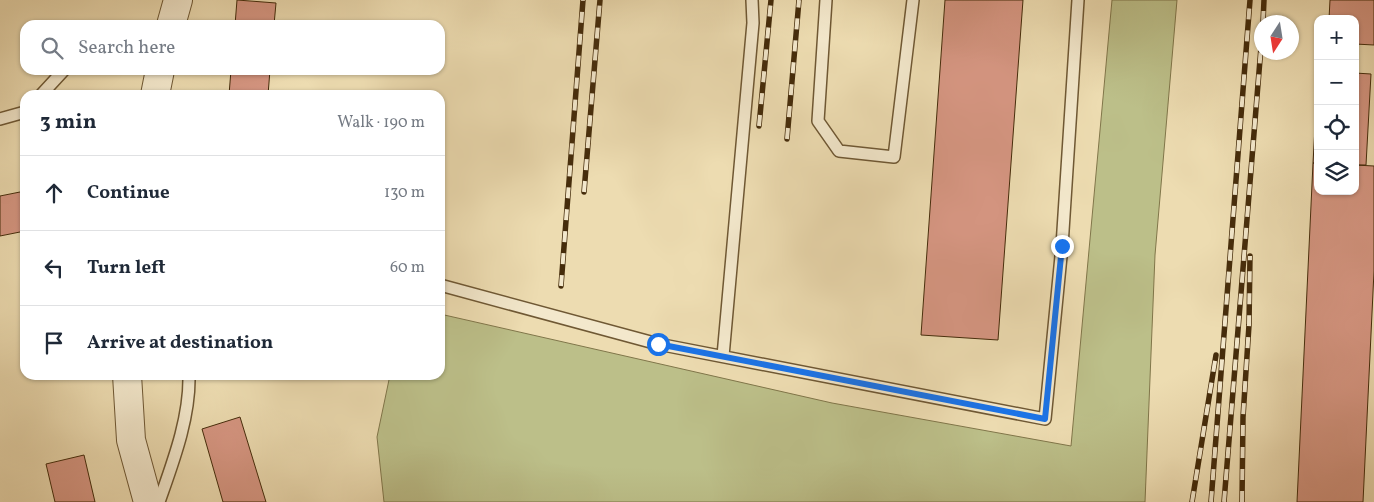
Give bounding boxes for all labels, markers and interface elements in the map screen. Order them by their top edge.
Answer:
north arrow [1254,15,1299,60]
map controls [1314,15,1359,195]
button: + [1314,15,1359,60]
search box [20,20,445,75]
icon: search [38,34,66,62]
text: Search here [78,35,175,61]
button: − [1314,60,1359,105]
button: locate [1314,105,1359,150]
text: 3 min [40,108,96,137]
text: Walk · 190 m [337,112,425,134]
button: layers [1314,150,1359,195]
icon: ahead [40,179,68,207]
text: Continue [87,180,170,206]
text: 130 m [384,182,425,204]
route end [1051,235,1074,258]
icon: left [40,254,68,282]
text: Turn left [87,255,166,281]
text: 60 m [390,257,425,279]
icon: arrive [40,329,68,357]
text: Arrive at destination [87,330,273,356]
route start [647,333,670,356]

